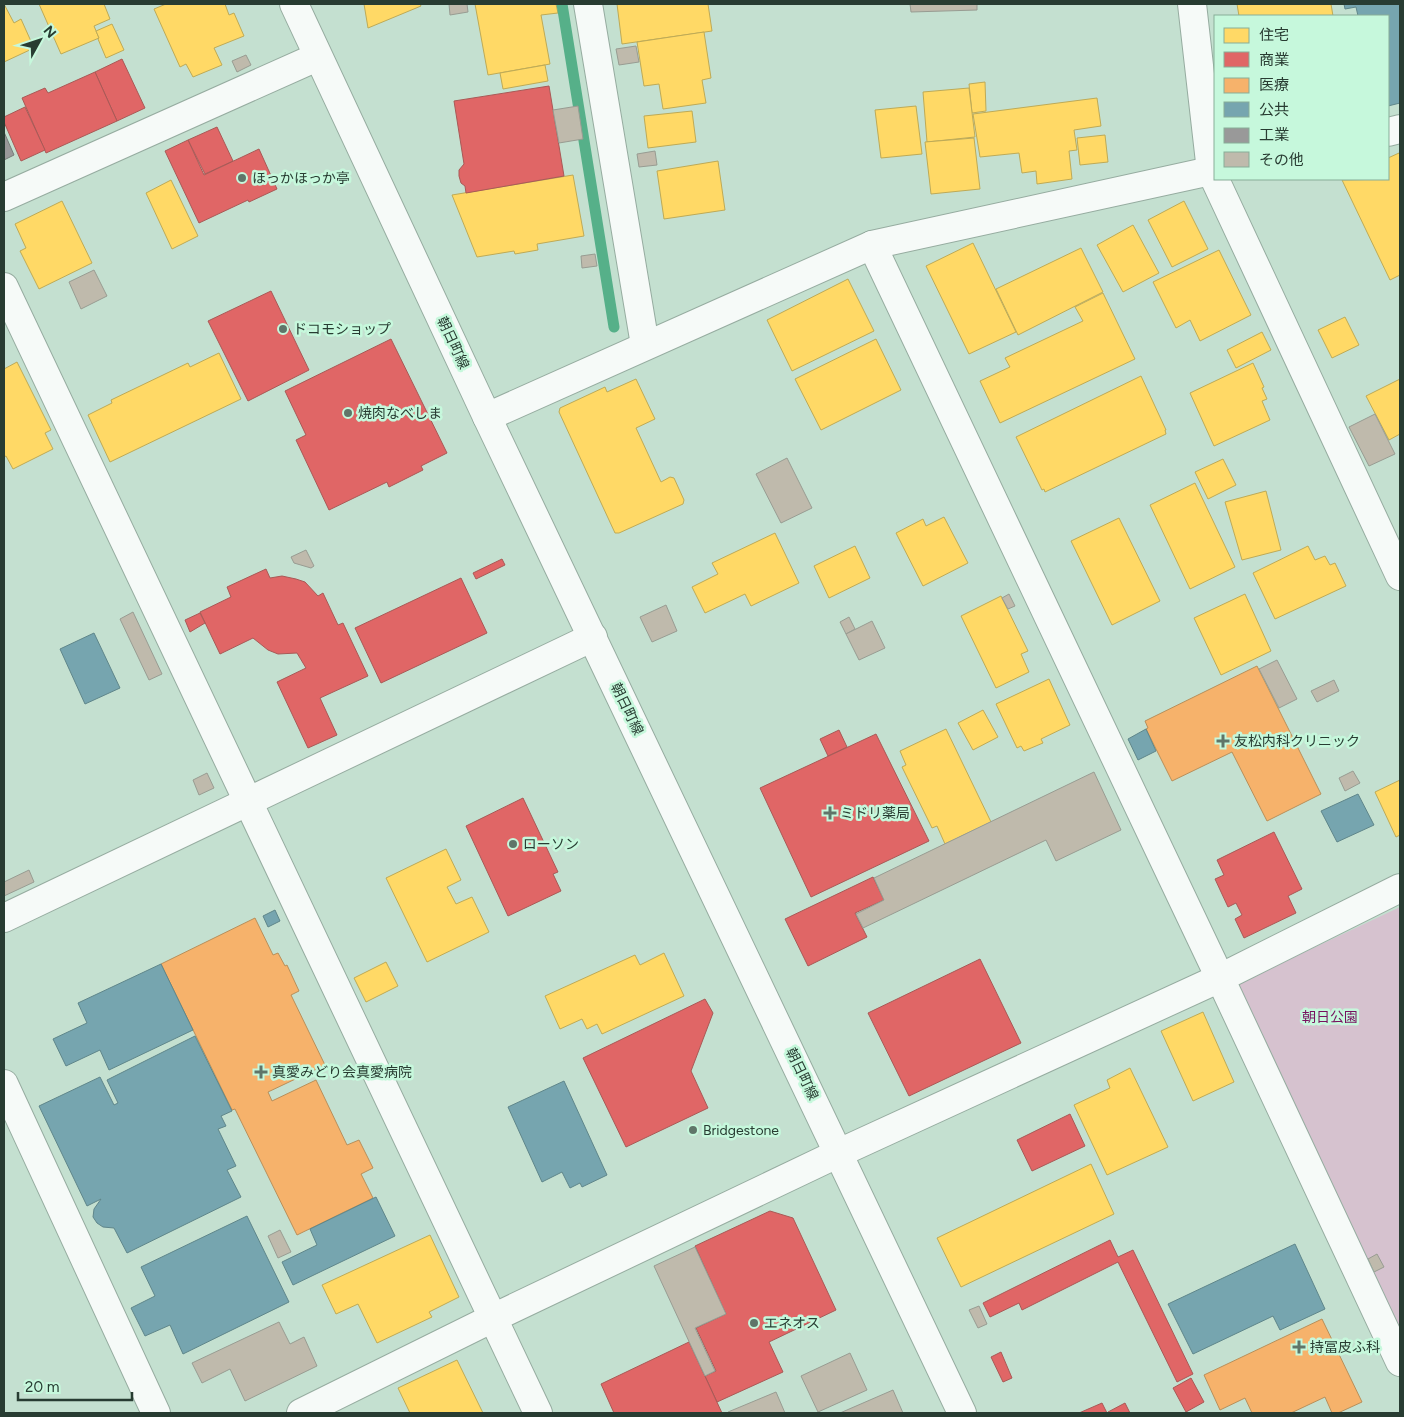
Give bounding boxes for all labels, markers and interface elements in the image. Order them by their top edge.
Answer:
north arrow [15,15,65,65]
legend [1214,15,1389,180]
text: N [40,22,60,42]
text: 住宅 [1259,26,1289,44]
text: 商業 [1259,51,1289,69]
text: 医療 [1259,76,1289,94]
text: 公共 [1259,101,1289,119]
text: 工業 [1259,126,1289,144]
text: その他 [1259,151,1304,169]
place label: ほっかほっか亭 [252,170,350,187]
marker: ほっかほっか亭 [236,172,248,184]
street label: 朝日町線 [433,314,473,372]
place label: ドコモショップ [293,321,391,338]
marker: ドコモショップ [277,323,289,335]
place label: 焼肉なべしま [358,405,442,422]
marker: 焼肉なべしま [342,407,354,419]
street label: 朝日町線 [607,680,647,738]
place label: 友松内科クリニック [1234,733,1360,750]
marker: 友松内科クリニック [1216,734,1230,748]
place label: ミドリ薬局 [840,805,910,822]
marker: ミドリ薬局 [824,807,836,819]
place label: ローソン [523,836,579,853]
marker: ローソン [507,838,519,850]
park label: 朝日公園 [1302,1009,1358,1026]
street label: 朝日町線 [782,1045,822,1103]
place label: 真愛みどり会真愛病院 [272,1064,412,1081]
marker: 真愛みどり会真愛病院 [254,1065,268,1079]
place label: Bridgestone [703,1122,779,1139]
marker: Bridgestone [687,1124,699,1136]
place label: エネオス [764,1315,820,1332]
marker: エネオス [748,1317,760,1329]
place label: 持冨皮ふ科 [1310,1339,1380,1356]
marker: 持冨皮ふ科 [1292,1340,1306,1354]
scale bar [18,1370,131,1402]
text: 20 m [25,1378,59,1396]

